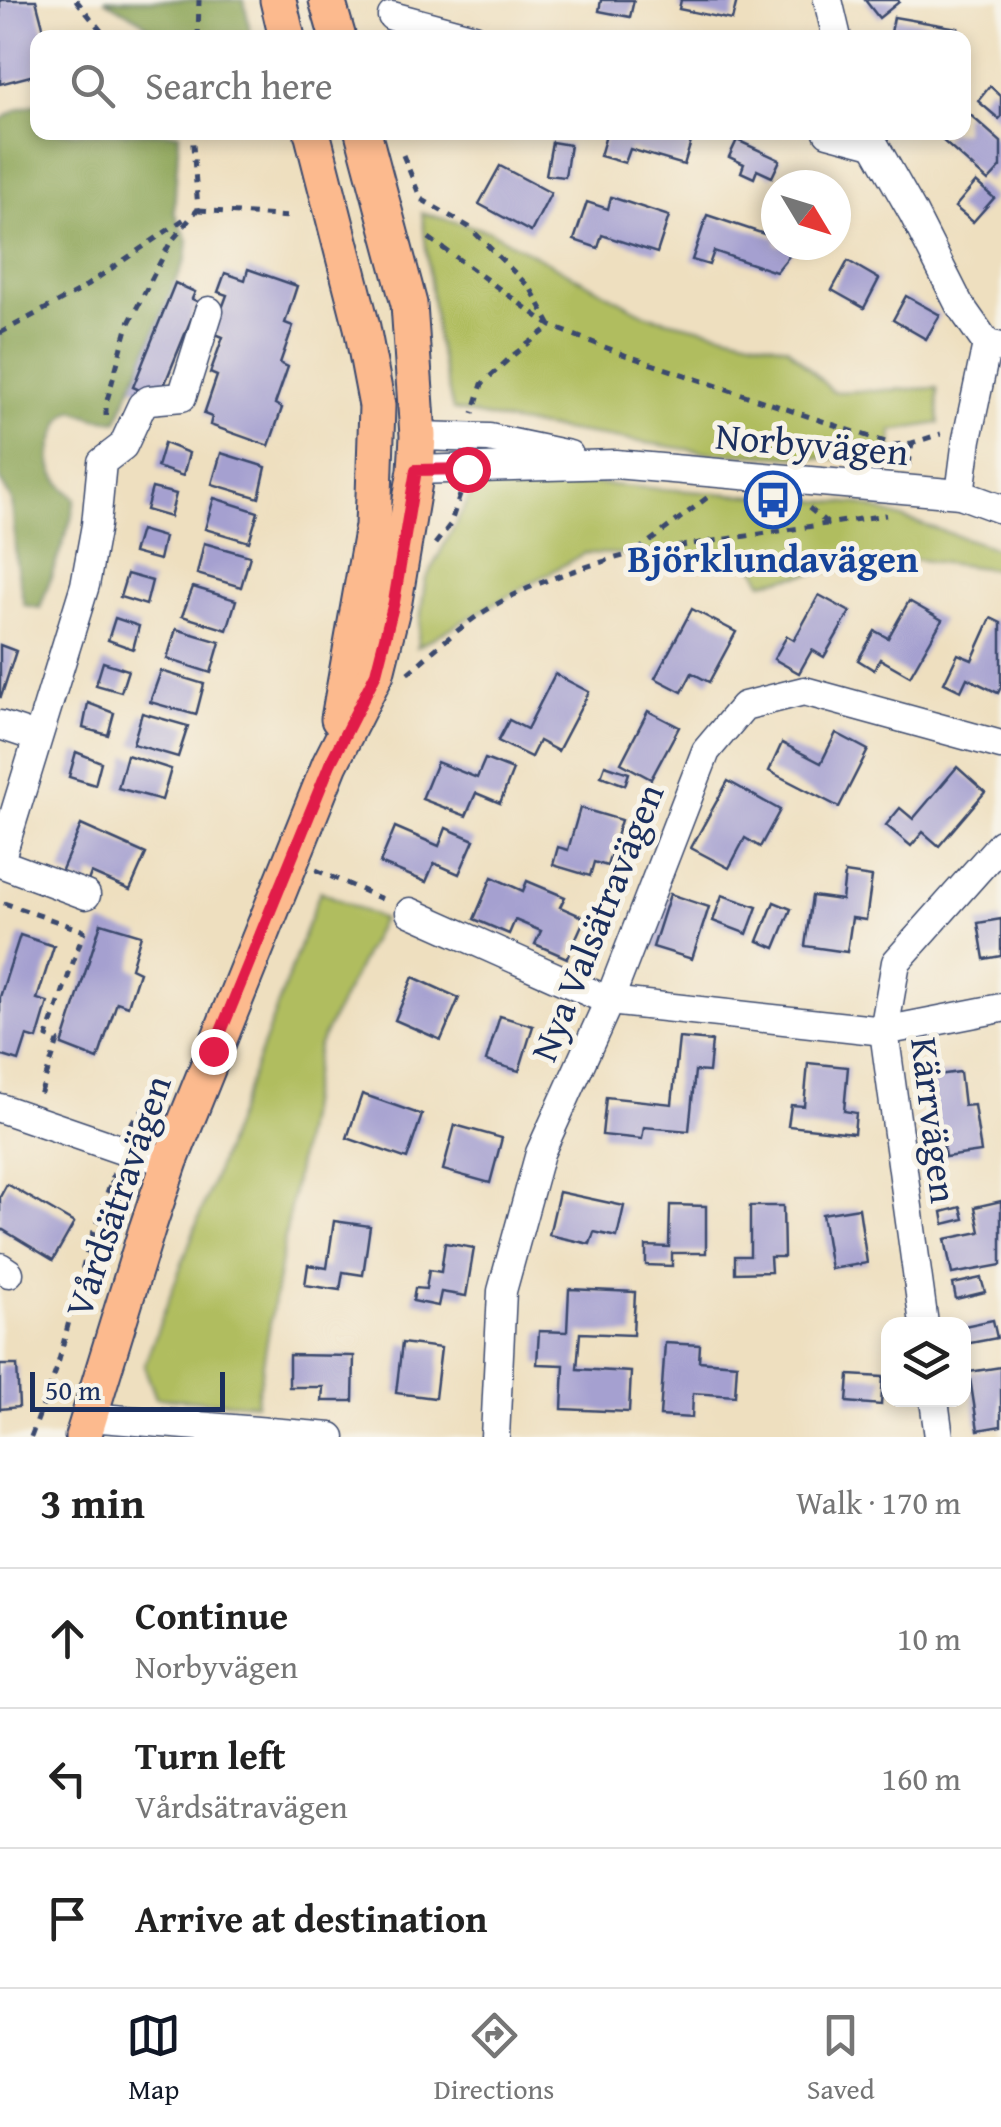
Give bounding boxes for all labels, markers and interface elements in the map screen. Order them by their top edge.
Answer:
search box [30,30,971,140]
text: Search here [145,57,333,113]
icon: search [65,58,120,113]
north arrow [761,170,851,260]
street label: Norbyvägen [713,407,911,479]
route start [445,447,491,493]
bus stop icon: Björklundavägen [743,470,803,530]
place label: Björklundavägen [628,530,919,586]
street label: Nya Valsätravägen [515,775,677,1069]
route end [191,1029,237,1075]
street label: Kärrvägen [897,1034,973,1206]
street label: Vårdsätravägen [49,1068,185,1324]
map controls [881,1317,971,1407]
button: layers [881,1317,971,1407]
scale bar [30,1367,225,1412]
text: 50 m [45,1369,101,1410]
text: 3 min [40,1472,145,1533]
text: Walk · 170 m [796,1479,961,1526]
text: Continue [135,1587,288,1643]
icon: ahead [40,1611,95,1666]
text: 10 m [897,1615,961,1662]
text: Norbyvägen [135,1643,298,1690]
text: Turn left [135,1727,286,1783]
icon: left [40,1751,95,1806]
text: 160 m [882,1755,961,1802]
text: Vårdsätravägen [135,1783,348,1830]
text: Arrive at destination [135,1890,488,1946]
icon: arrive [40,1891,95,1946]
tab: Map [126,2008,181,2109]
tab: Directions [434,2008,554,2109]
tab: Saved [807,2008,875,2109]

